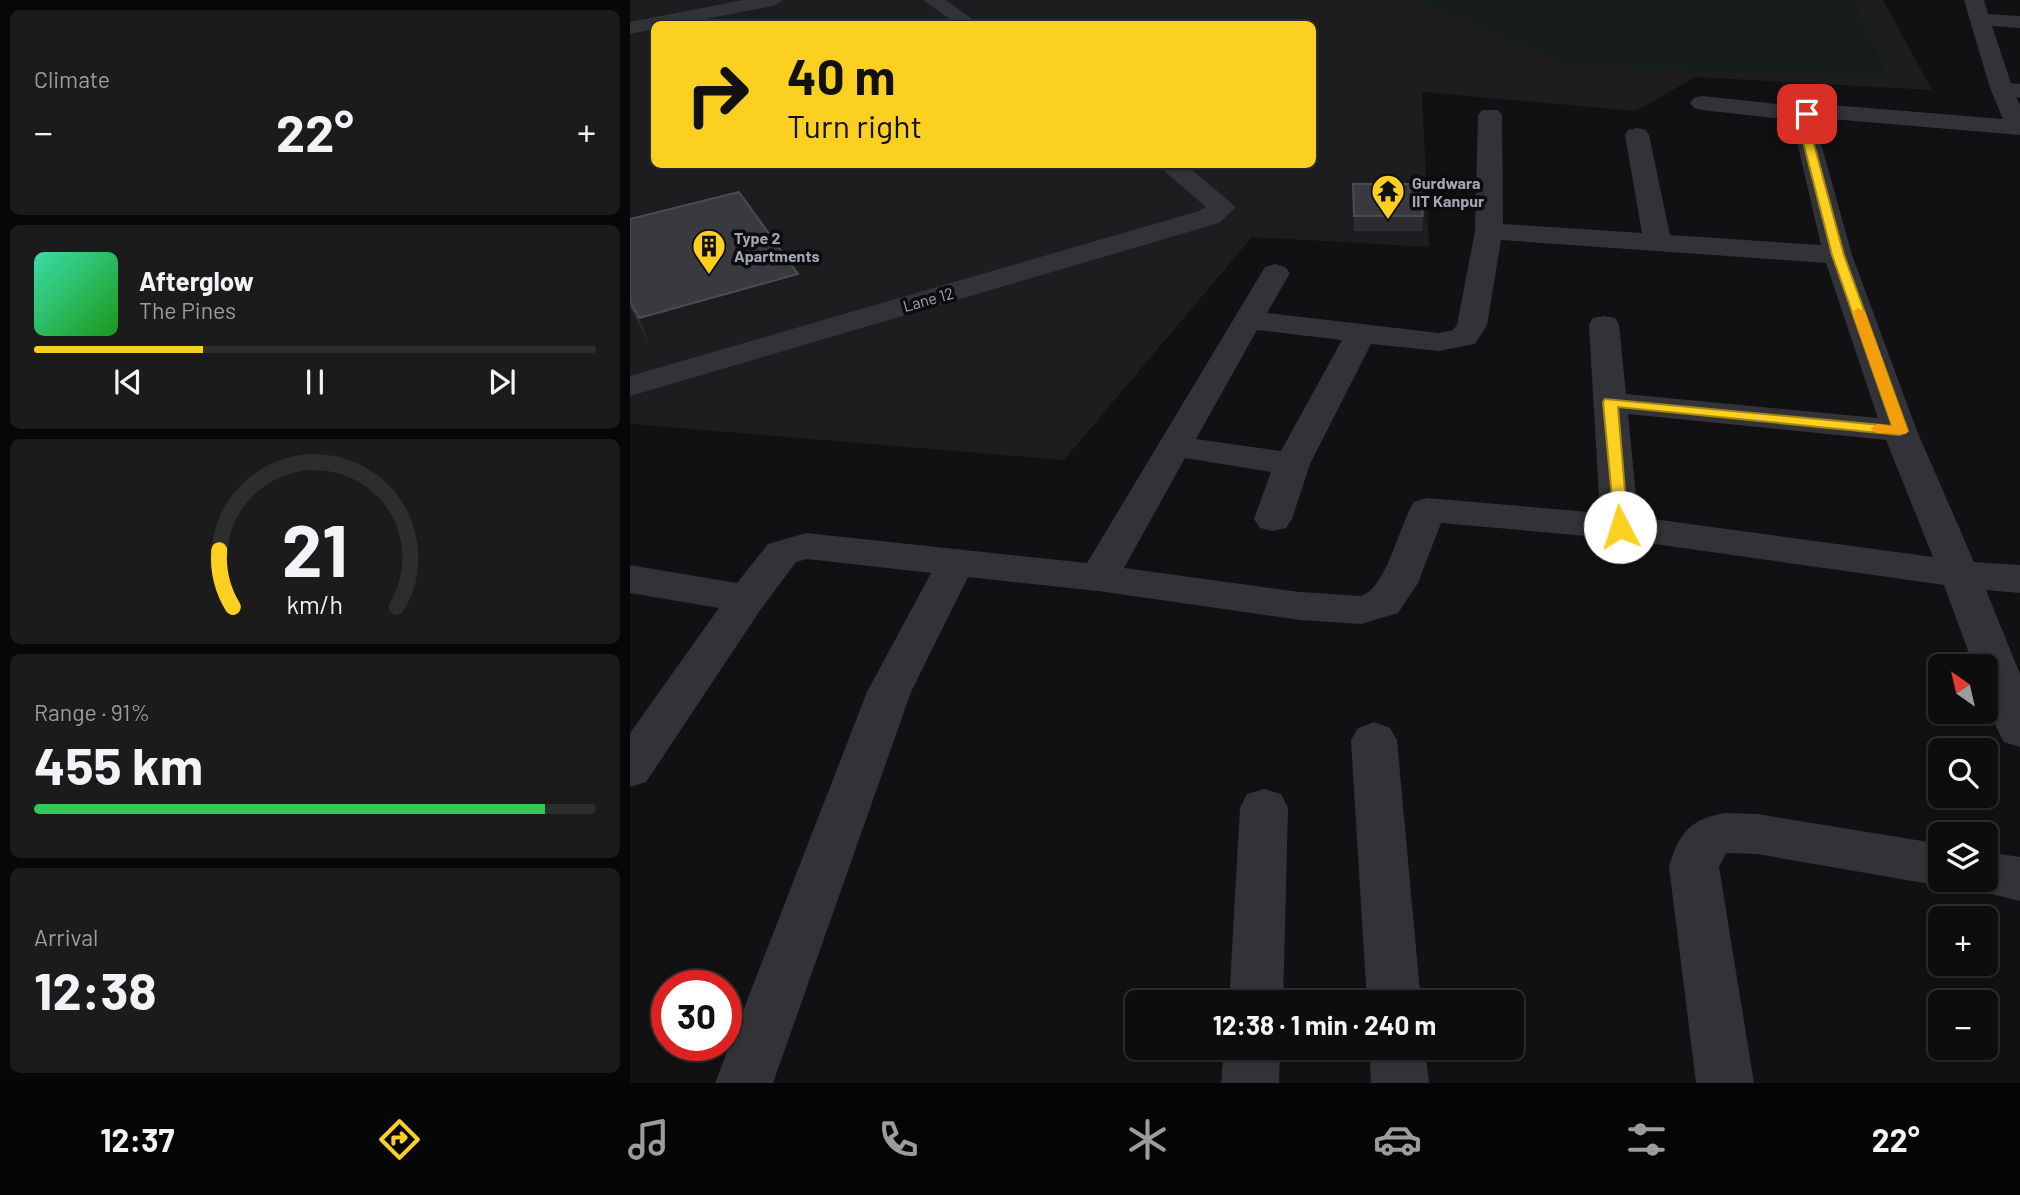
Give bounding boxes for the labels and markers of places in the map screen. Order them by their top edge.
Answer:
pin [1777,84,1837,144]
temple icon: Gurdwara IIT Kanpur [1369,172,1407,221]
place label: Gurdwara IIT Kanpur [1412,173,1484,210]
building icon: Type 2 Apartments [690,227,728,276]
place label: Type 2 Apartments [734,228,820,265]

